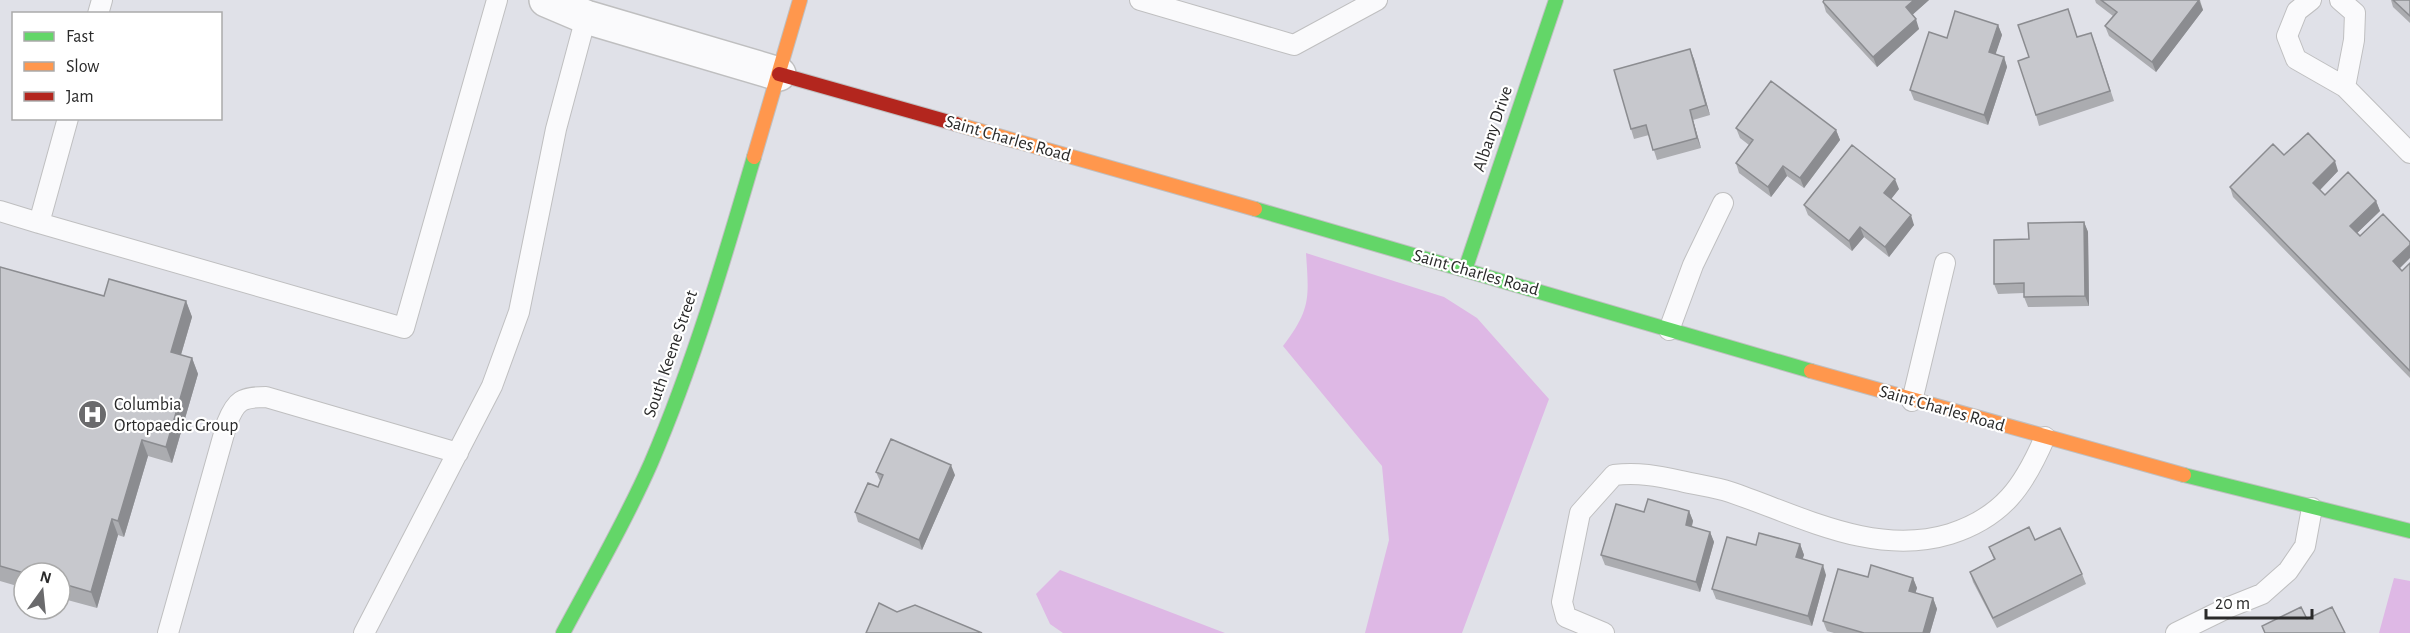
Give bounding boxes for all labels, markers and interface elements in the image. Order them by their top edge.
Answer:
legend [12,12,222,120]
text: Fast [66,28,94,46]
text: Slow [66,58,99,76]
street label: Albany Drive [1470,84,1516,174]
text: Jam [66,88,94,106]
street label: Saint Charles Road [943,112,1073,166]
street label: Saint Charles Road [1411,246,1541,300]
street label: South Keene Street [641,288,701,420]
street label: Saint Charles Road [1877,382,2007,436]
place label: Columbia Ortopaedic Group [114,396,238,435]
hospital icon: Columbia Ortopaedic Group [77,399,109,431]
north arrow [12,561,72,621]
text: N [38,568,53,587]
scale bar [2206,582,2312,620]
text: 20 m [2215,595,2250,613]

